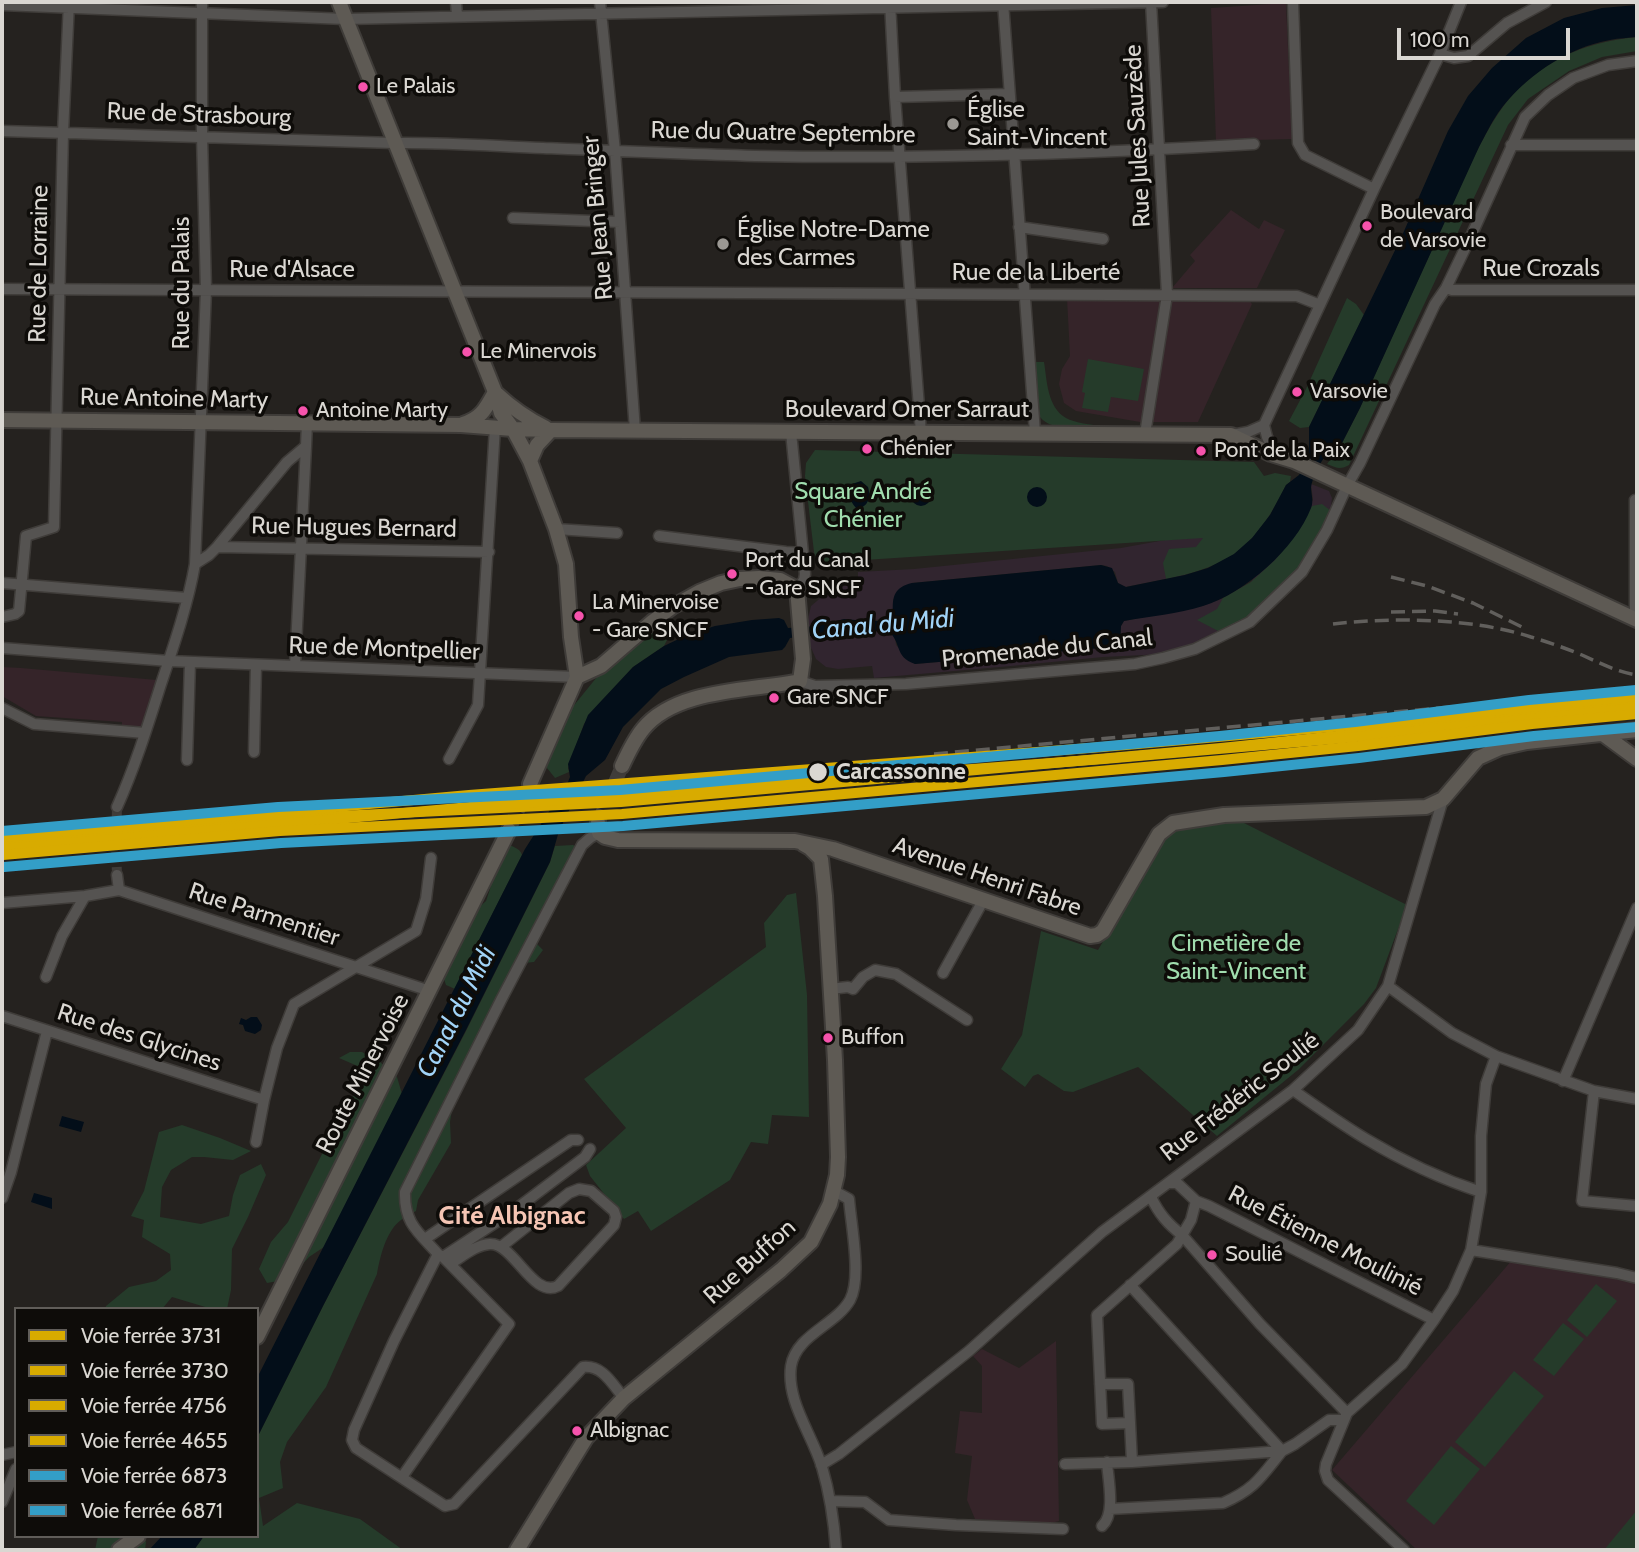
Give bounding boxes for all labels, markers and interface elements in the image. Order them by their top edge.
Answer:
scale bar [1401,14,1574,58]
text: 100 m [1410,27,1469,52]
street label: Rue Jules Sauzède [1119,44,1157,228]
place label: Le Palais [376,74,455,100]
marker: Le Palais [356,80,370,94]
place label: Église Saint-Vincent [967,96,1107,152]
street label: Rue de Strasbourg [106,97,292,133]
street label: Rue du Quatre Septembre [650,116,916,150]
marker: Église Saint-Vincent [945,116,961,132]
street label: Rue Jean Bringer [576,135,620,301]
street label: Rue de Lorraine [23,185,55,343]
place label: Boulevard de Varsovie [1380,200,1486,252]
place label: Église Notre-Dame des Carmes [737,216,930,272]
street label: Rue du Palais [168,217,196,349]
marker: Boulevard de Varsovie [1360,219,1374,233]
marker: Église Notre-Dame des Carmes [715,236,731,252]
street label: Rue Crozals [1482,255,1600,283]
street label: Rue d'Alsace [229,256,355,284]
street label: Rue de la Liberté [952,259,1120,287]
place label: Le Minervois [480,339,596,365]
marker: Le Minervois [460,345,474,359]
place label: Varsovie [1310,379,1388,405]
street label: Rue Antoine Marty [80,383,268,415]
marker: Varsovie [1290,385,1304,399]
street label: Boulevard Omer Sarraut [785,396,1029,424]
place label: Antoine Marty [316,398,448,424]
marker: Antoine Marty [296,404,310,418]
place label: Chénier [880,436,952,462]
place label: Pont de la Paix [1214,438,1350,464]
marker: Chénier [860,442,874,456]
marker: Pont de la Paix [1194,444,1208,458]
park label: Square André Chénier [794,478,932,534]
street label: Rue Hugues Bernard [251,512,457,544]
place label: Port du Canal - Gare SNCF [745,548,870,600]
marker: Port du Canal - Gare SNCF [725,567,739,581]
place label: La Minervoise - Gare SNCF [592,590,719,642]
water label: Canal du Midi [810,603,956,647]
marker: La Minervoise - Gare SNCF [572,609,586,623]
street label: Promenade du Canal [940,624,1154,674]
street label: Rue de Montpellier [288,631,480,667]
place label: Gare SNCF [787,685,889,711]
marker: Gare SNCF [767,691,781,705]
place label: Carcassonne [836,758,966,786]
marker: Carcassonne [807,761,829,783]
street label: Avenue Henri Fabre [889,831,1085,923]
street label: Rue Parmentier [185,877,343,953]
park label: Cimetière de Saint-Vincent [1166,930,1306,986]
water label: Canal du Midi [411,941,503,1083]
street label: Route Minervoise [310,989,416,1159]
street label: Rue des Glycines [54,998,224,1078]
place label: Buffon [841,1025,904,1051]
street label: Rue Frédéric Soulié [1155,1026,1325,1168]
marker: Buffon [821,1031,835,1045]
street label: Rue Étienne Moulinié [1223,1180,1427,1302]
district label: Cité Albignac [439,1200,585,1232]
street label: Rue Buffon [698,1213,802,1311]
place label: Soulié [1225,1242,1283,1268]
marker: Soulié [1205,1248,1219,1262]
legend [14,1307,259,1538]
text: Voie ferrée 3731 [81,1323,221,1348]
text: Voie ferrée 3730 [81,1358,229,1383]
text: Voie ferrée 4756 [81,1393,227,1418]
place label: Albignac [590,1418,669,1444]
marker: Albignac [570,1424,584,1438]
text: Voie ferrée 4655 [81,1428,228,1453]
text: Voie ferrée 6873 [81,1463,227,1488]
text: Voie ferrée 6871 [81,1498,223,1523]

